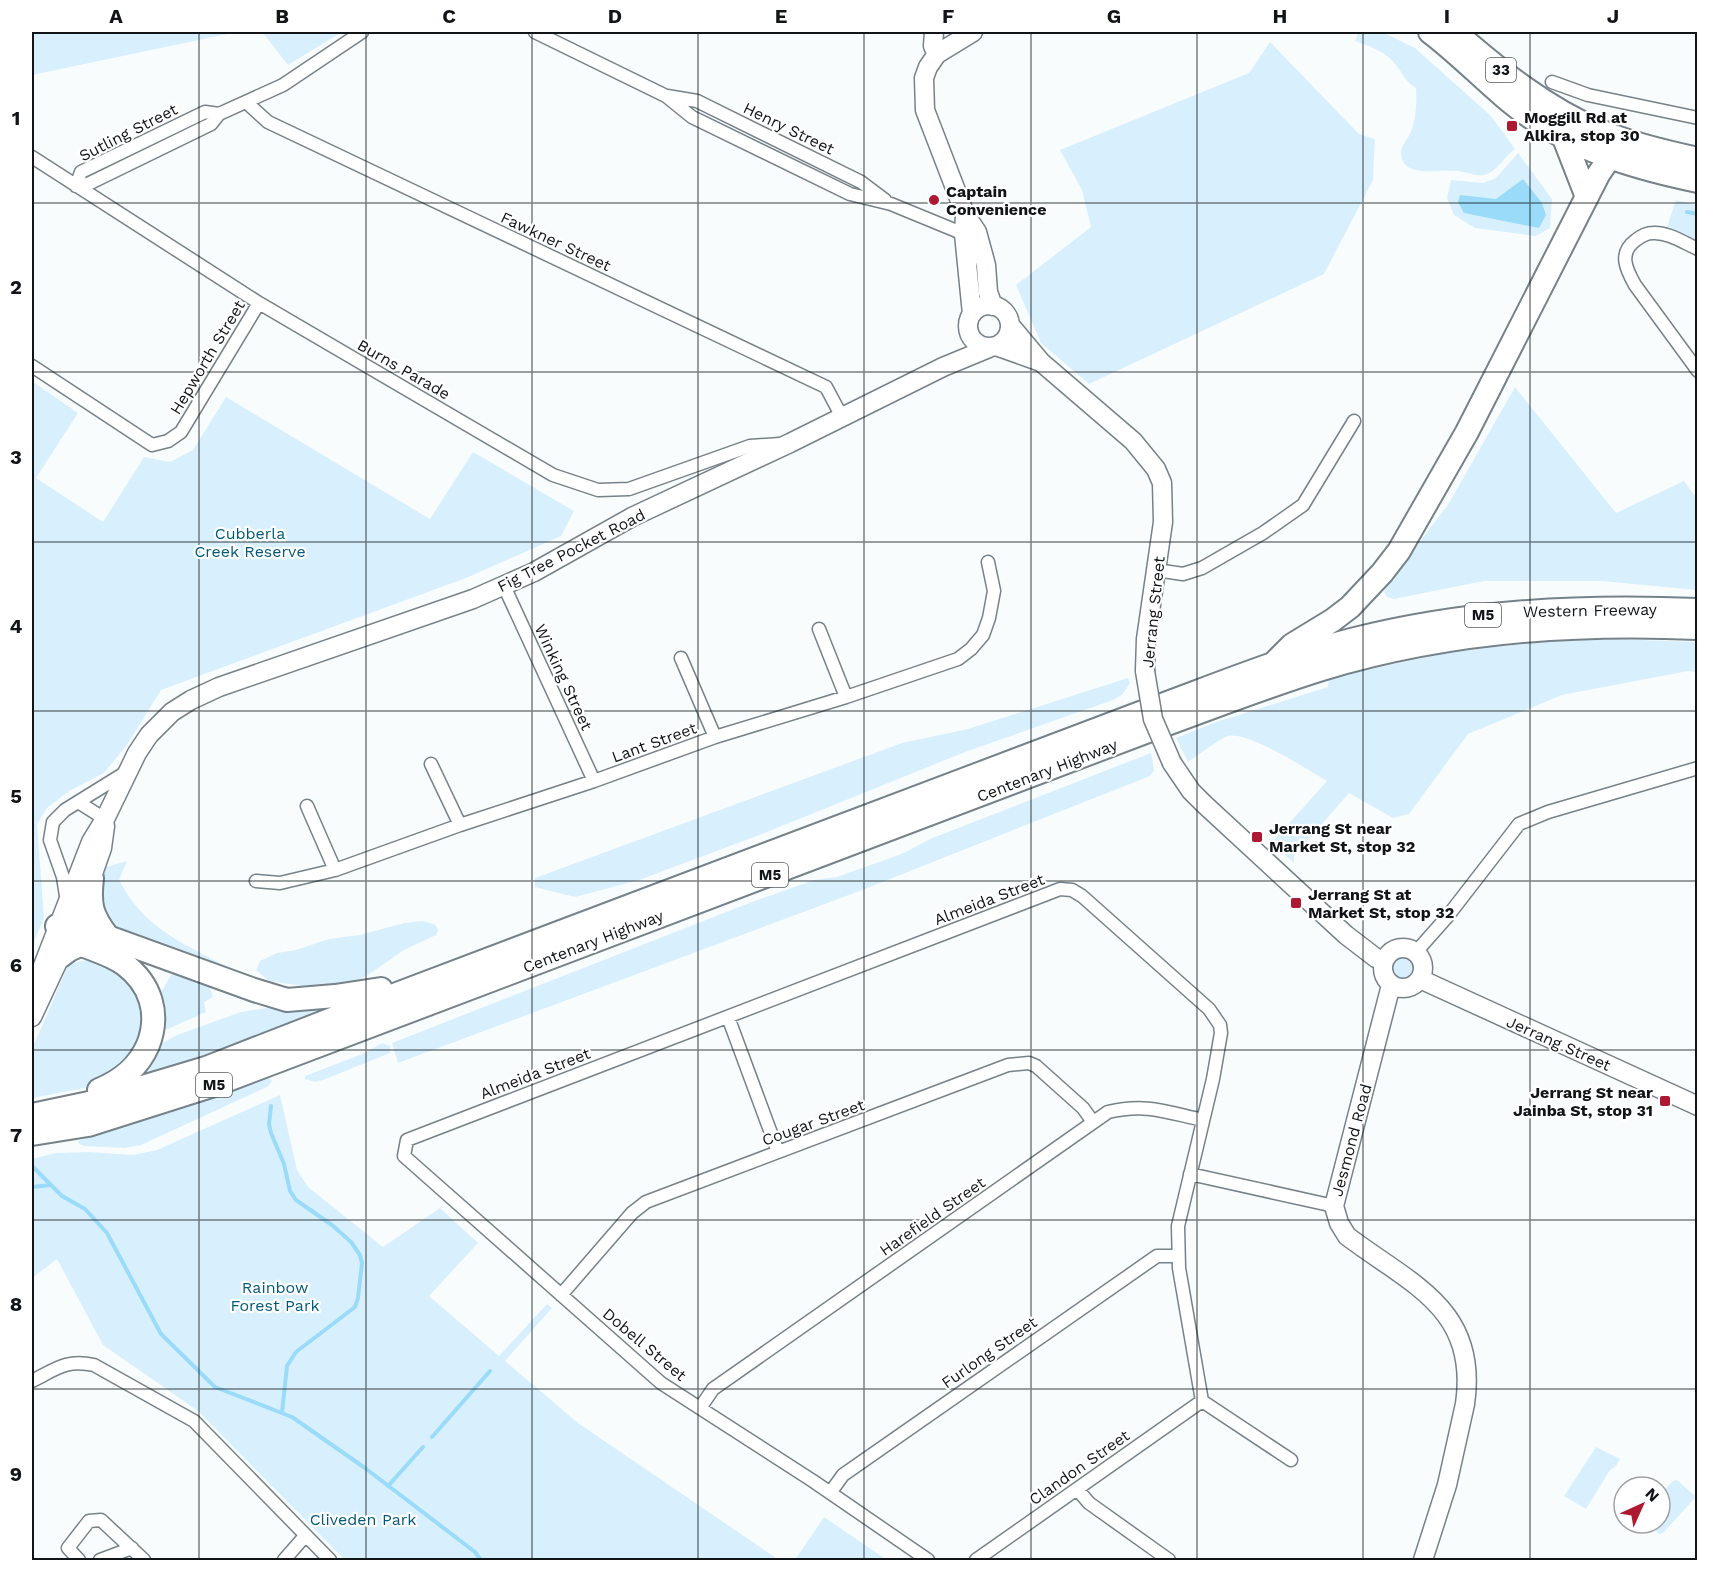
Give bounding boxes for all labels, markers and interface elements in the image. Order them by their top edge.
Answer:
text: A [109,4,123,28]
text: B [275,4,289,28]
text: C [442,4,456,28]
text: D [608,4,622,28]
text: E [775,4,787,28]
text: F [942,4,954,28]
text: G [1107,4,1121,28]
text: H [1273,4,1287,28]
text: I [1444,4,1450,28]
text: J [1607,4,1619,28]
road number: 33 [1486,58,1516,82]
street label: Henry Street [740,98,838,159]
street label: Sutling Street [76,99,181,165]
text: 1 [12,106,20,130]
place label: Moggill Rd at Alkira, stop 30 [1524,108,1640,145]
marker: Moggill Rd at Alkira, stop 30 [1505,119,1519,133]
place label: Captain Convenience [946,182,1046,219]
marker: Captain Convenience [927,193,941,207]
street label: Fawkner Street [498,208,614,275]
text: 2 [10,275,22,299]
street label: Hepworth Street [166,297,249,418]
street label: Burns Parade [354,335,454,404]
text: 3 [10,445,22,469]
street label: Fig Tree Pocket Road [494,505,648,596]
park label: Cubberla Creek Reserve [194,524,306,561]
street label: Jerrang Street [1138,555,1169,669]
street label: Western Freeway [1523,600,1658,621]
road number: M5 [1465,603,1501,627]
text: 4 [10,614,23,638]
street label: Winking Street [531,621,597,734]
street label: Lant Street [609,718,699,767]
street label: Centenary Highway [974,735,1121,806]
text: 5 [10,784,22,808]
place label: Jerrang St near Market St, stop 32 [1269,819,1415,856]
marker: Jerrang St near Market St, stop 32 [1250,830,1264,844]
road number: M5 [752,863,788,887]
street label: Almeida Street [931,870,1047,929]
place label: Jerrang St at Market St, stop 32 [1308,885,1454,922]
marker: Jerrang St at Market St, stop 32 [1289,896,1303,910]
street label: Centenary Highway [520,906,667,977]
text: 6 [10,953,22,977]
street label: Jerrang Street [1504,1012,1614,1075]
street label: Almeida Street [477,1044,593,1103]
road number: M5 [196,1073,232,1097]
street label: Jesmond Road [1327,1082,1376,1199]
place label: Jerrang St near Jainba St, stop 31 [1513,1083,1653,1120]
marker: Jerrang St near Jainba St, stop 31 [1658,1094,1672,1108]
street label: Cougar Street [759,1095,867,1150]
text: 7 [10,1123,22,1147]
street label: Harefield Street [876,1173,989,1260]
park label: Rainbow Forest Park [231,1278,320,1315]
text: 8 [10,1292,22,1316]
street label: Dobell Street [599,1304,691,1385]
street label: Furlong Street [938,1312,1041,1392]
street label: Clandon Street [1026,1426,1133,1509]
text: 9 [10,1462,22,1486]
north arrow [1612,1475,1672,1535]
text: N [1641,1484,1663,1506]
park label: Cliveden Park [310,1510,416,1529]

